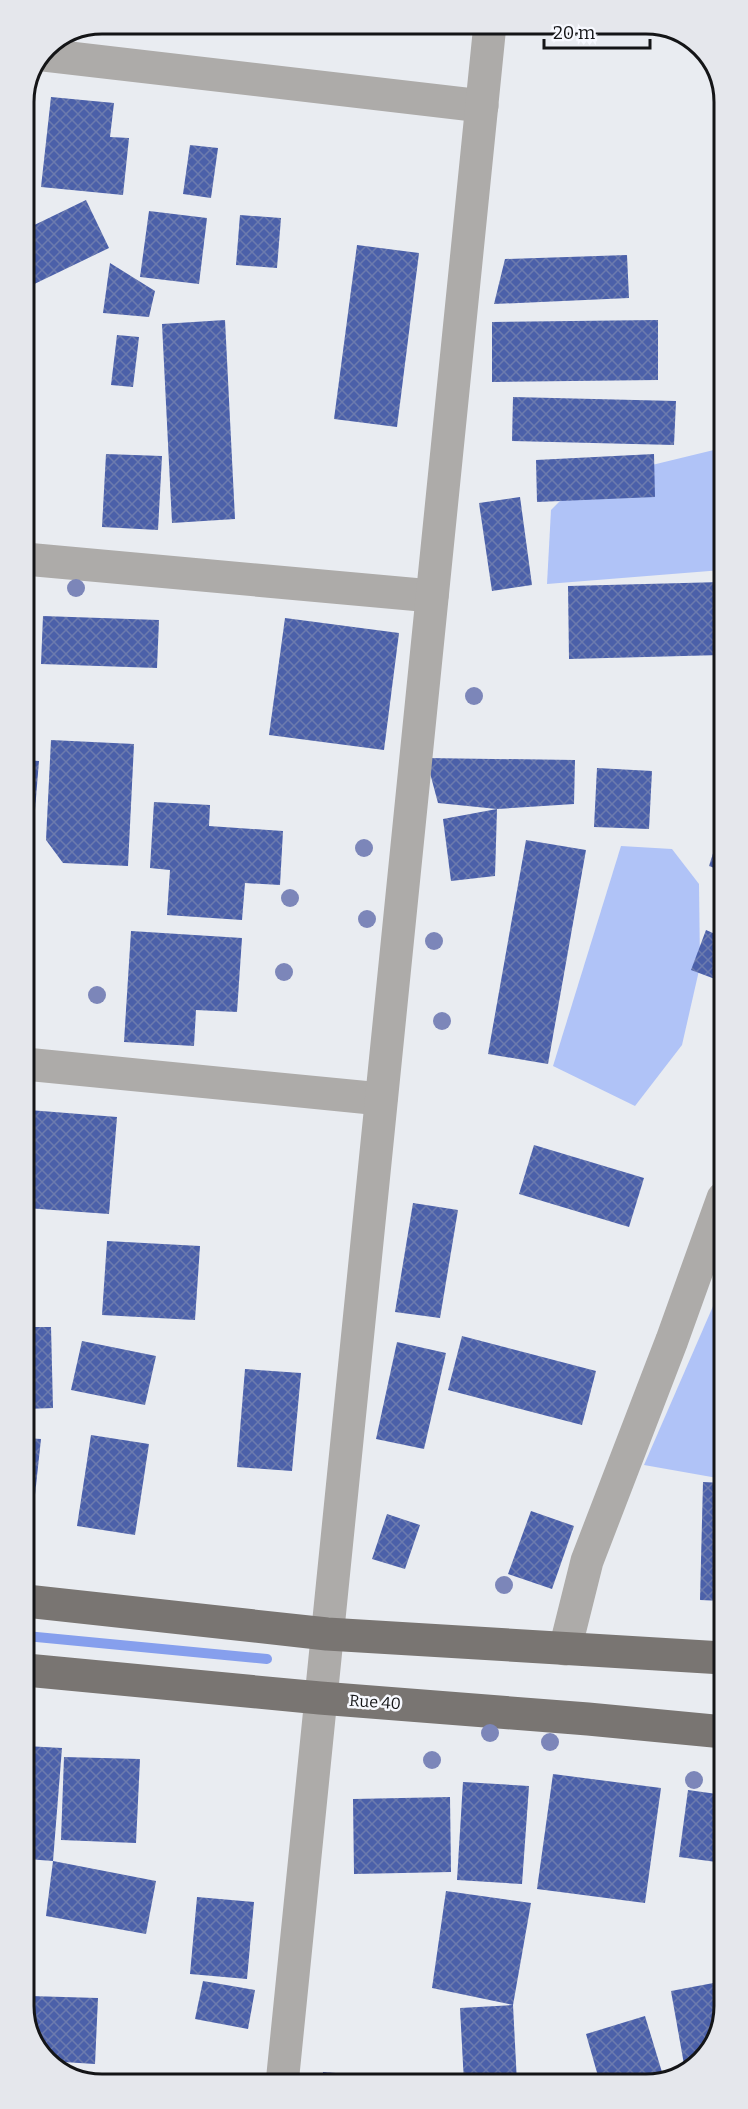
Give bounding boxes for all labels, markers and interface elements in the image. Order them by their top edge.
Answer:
scale bar [544,12,650,50]
text: 20 m [553,22,595,44]
street label: Rue 40 [349,1691,401,1713]

